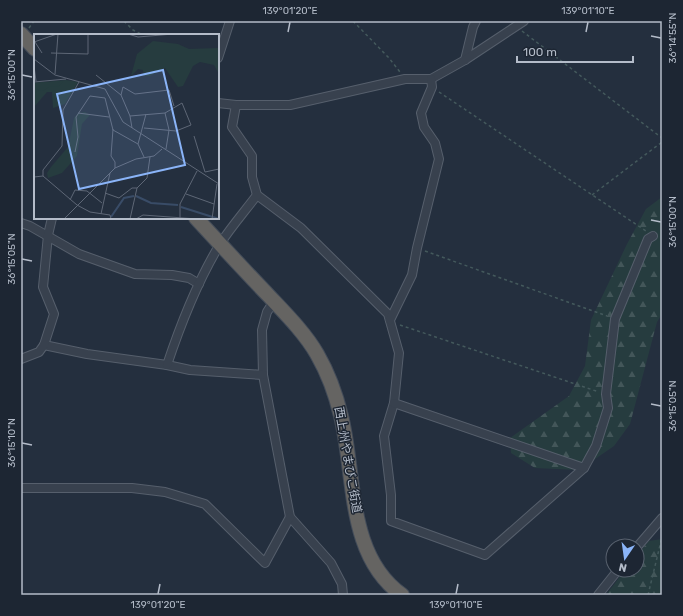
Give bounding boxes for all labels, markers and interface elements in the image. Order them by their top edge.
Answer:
text: 139°01'20"E [263,5,317,17]
text: 139°01'10"E [561,5,615,17]
text: 36°14'55"N [667,12,679,63]
inset map [34,34,219,219]
scale bar [517,38,633,64]
text: 100 m [523,45,557,59]
text: 36°15'00"N [6,49,18,101]
text: 36°15'00"N [667,196,679,248]
text: 36°15'05"N [6,233,18,285]
text: 36°15'05"N [667,380,679,432]
street label: 西上州やまびこ街道 [332,406,364,514]
text: 36°15'10"N [6,418,18,468]
north arrow [605,538,645,578]
text: N [617,560,628,574]
text: 139°01'20"E [131,599,185,611]
text: 139°01'10"E [429,599,483,611]

